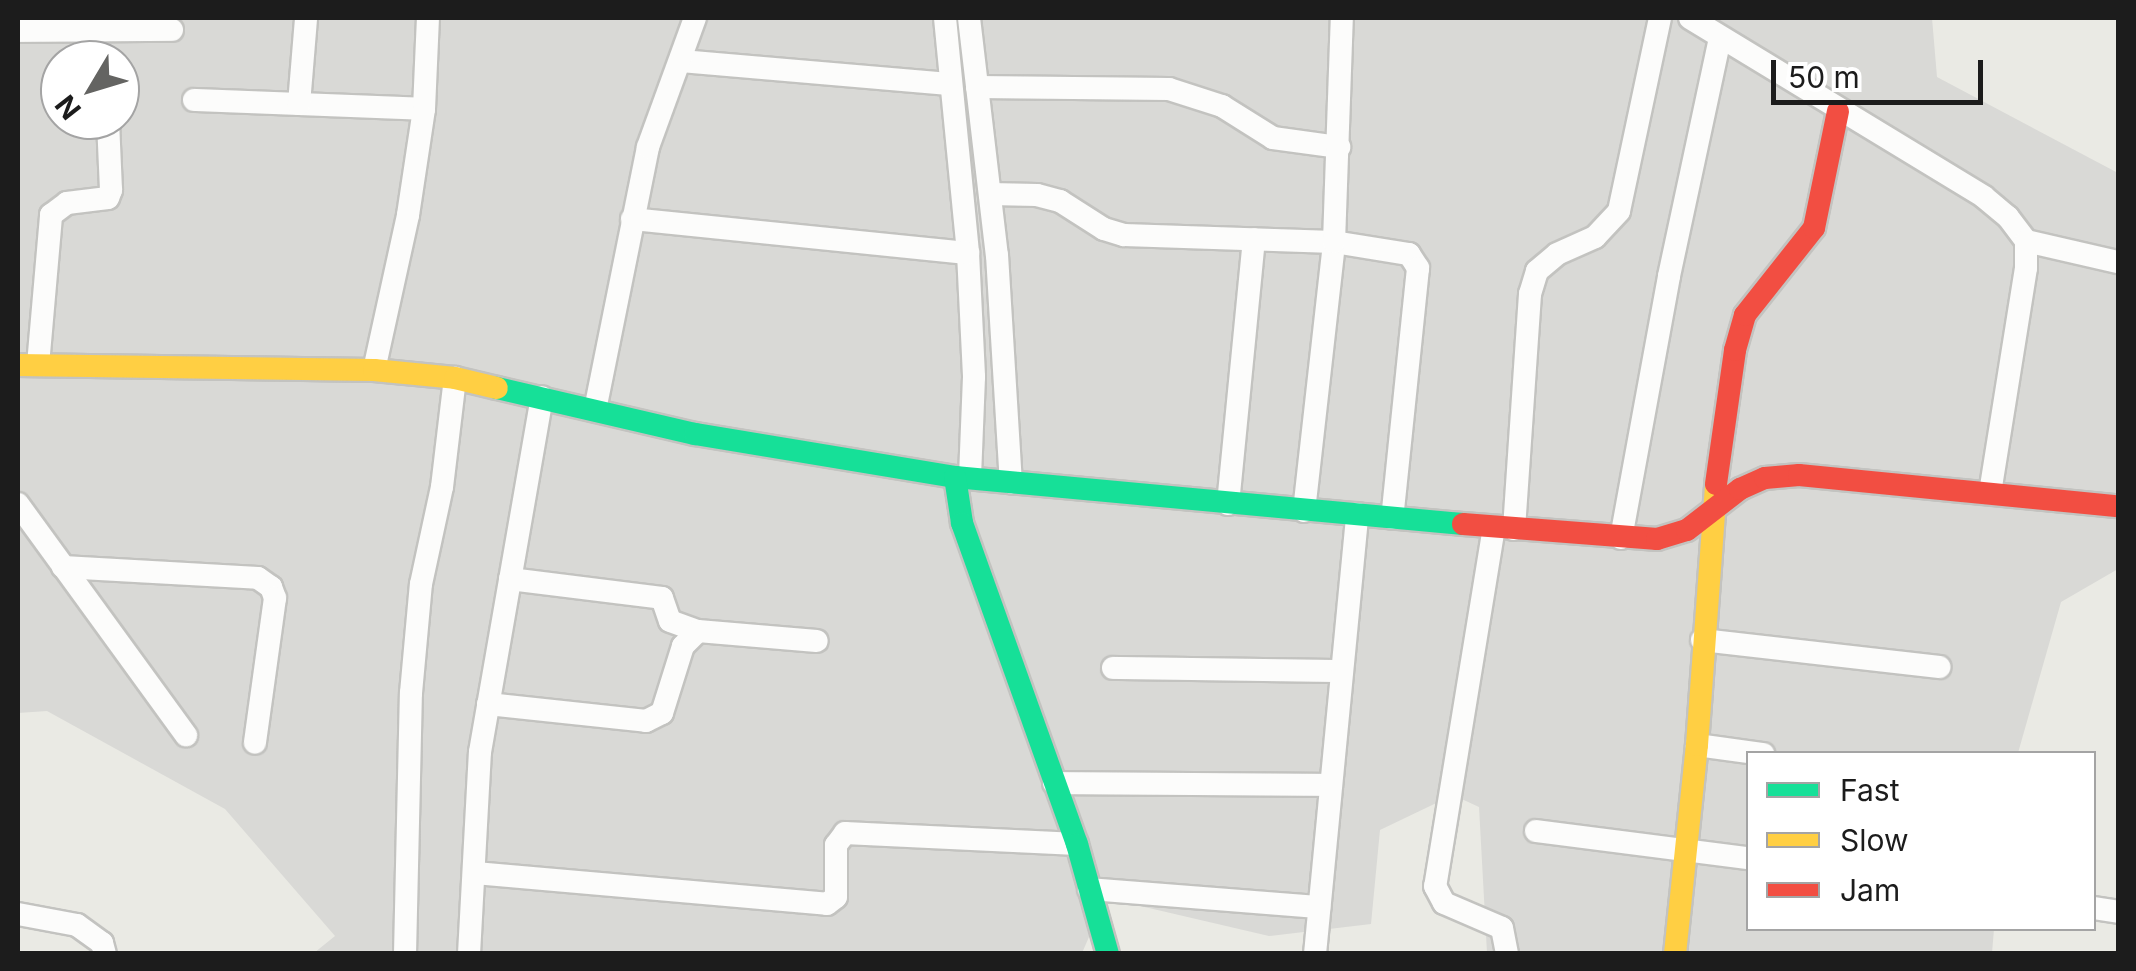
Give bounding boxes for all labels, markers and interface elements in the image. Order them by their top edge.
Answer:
north arrow [40,40,140,140]
scale bar [1776,40,1988,102]
text: 50 m [1788,59,1860,95]
text: N [48,88,88,126]
legend [1746,751,2096,931]
text: Fast [1840,772,1899,808]
text: Slow [1840,822,1909,858]
text: Jam [1840,872,1900,908]

